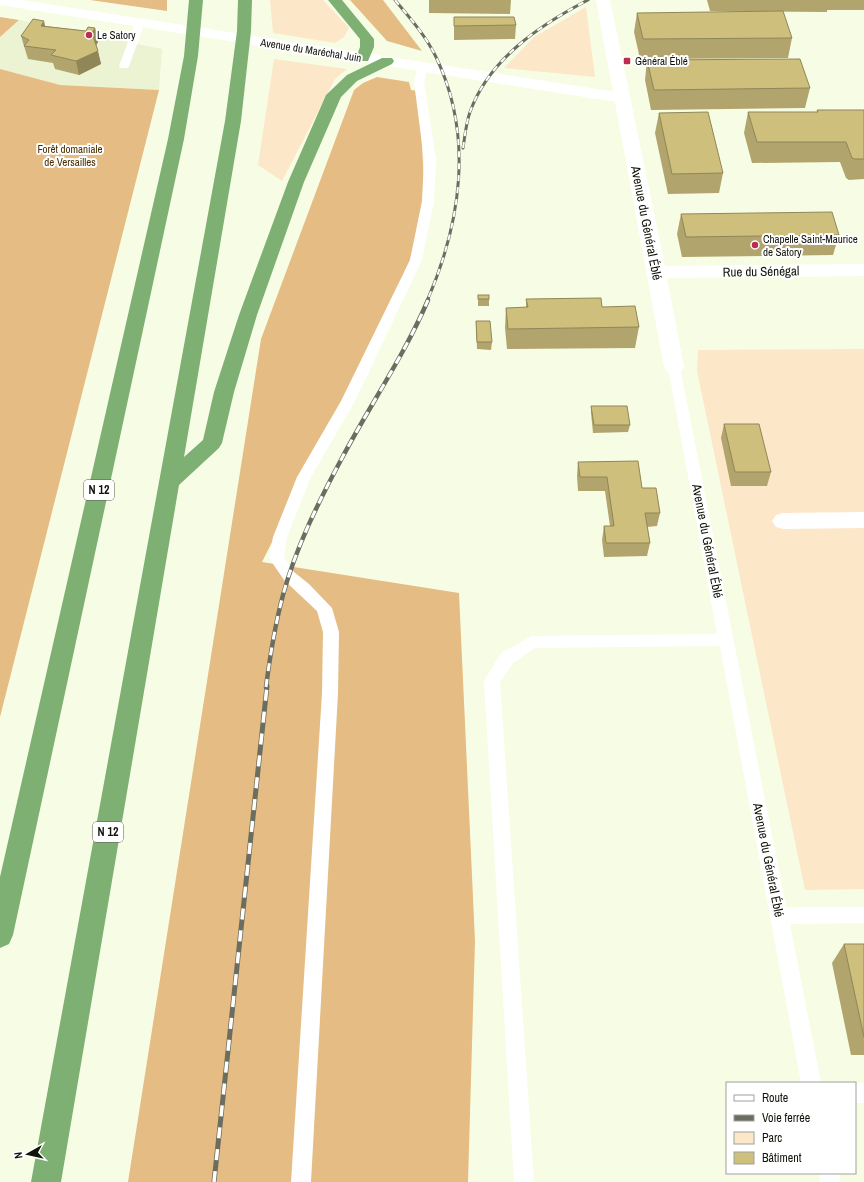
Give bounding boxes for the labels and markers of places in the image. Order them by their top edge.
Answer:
place label: Le Satory [97,28,136,42]
marker: Le Satory [84,30,94,40]
place label: Général Éblé [635,54,688,68]
marker: Général Éblé [622,56,632,66]
place label: Chapelle Saint-Maurice de Satory [763,232,858,259]
marker: Chapelle Saint-Maurice de Satory [750,240,760,250]

